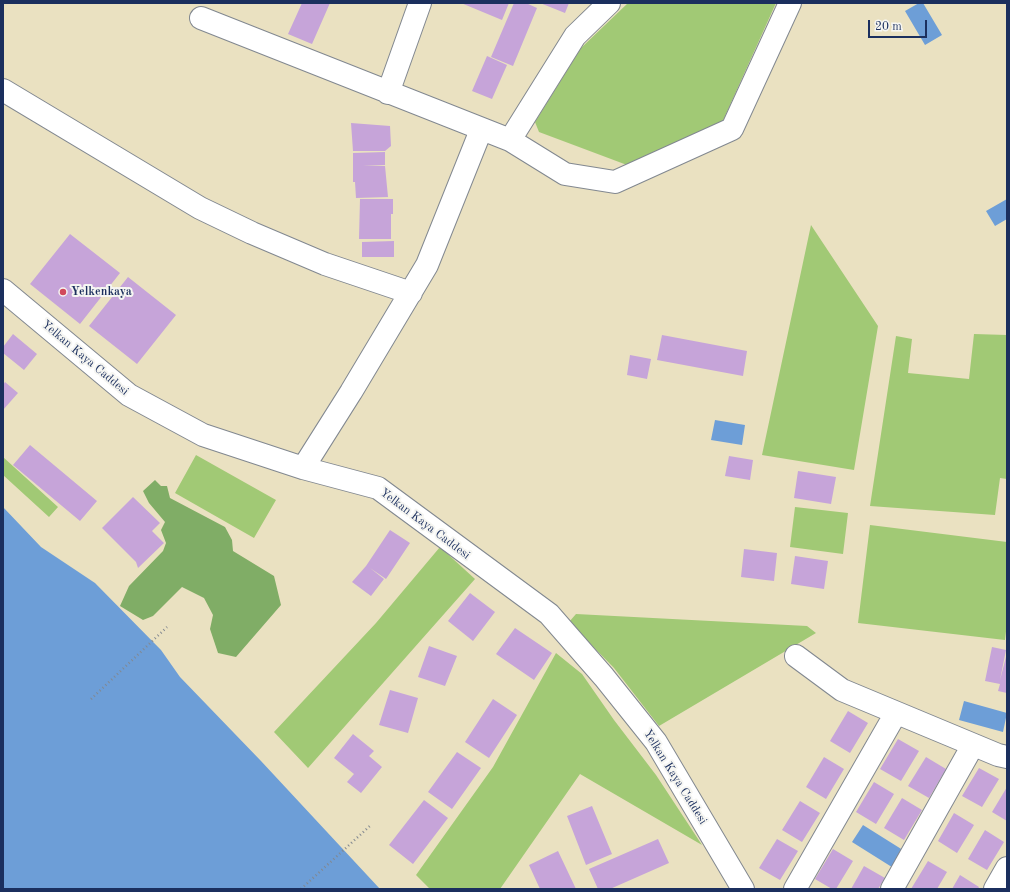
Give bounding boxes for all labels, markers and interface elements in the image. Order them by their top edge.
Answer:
scale bar [870,12,929,38]
text: 20 m [875,21,902,33]
place label: Yelkenkaya [71,285,132,299]
marker: Yelkenkaya [58,287,68,297]
street label: Yelkan Kaya Caddesi [39,317,131,399]
street label: Yelkan Kaya Caddesi [377,485,473,563]
street label: Yelkan Kaya Caddesi [640,727,710,827]

